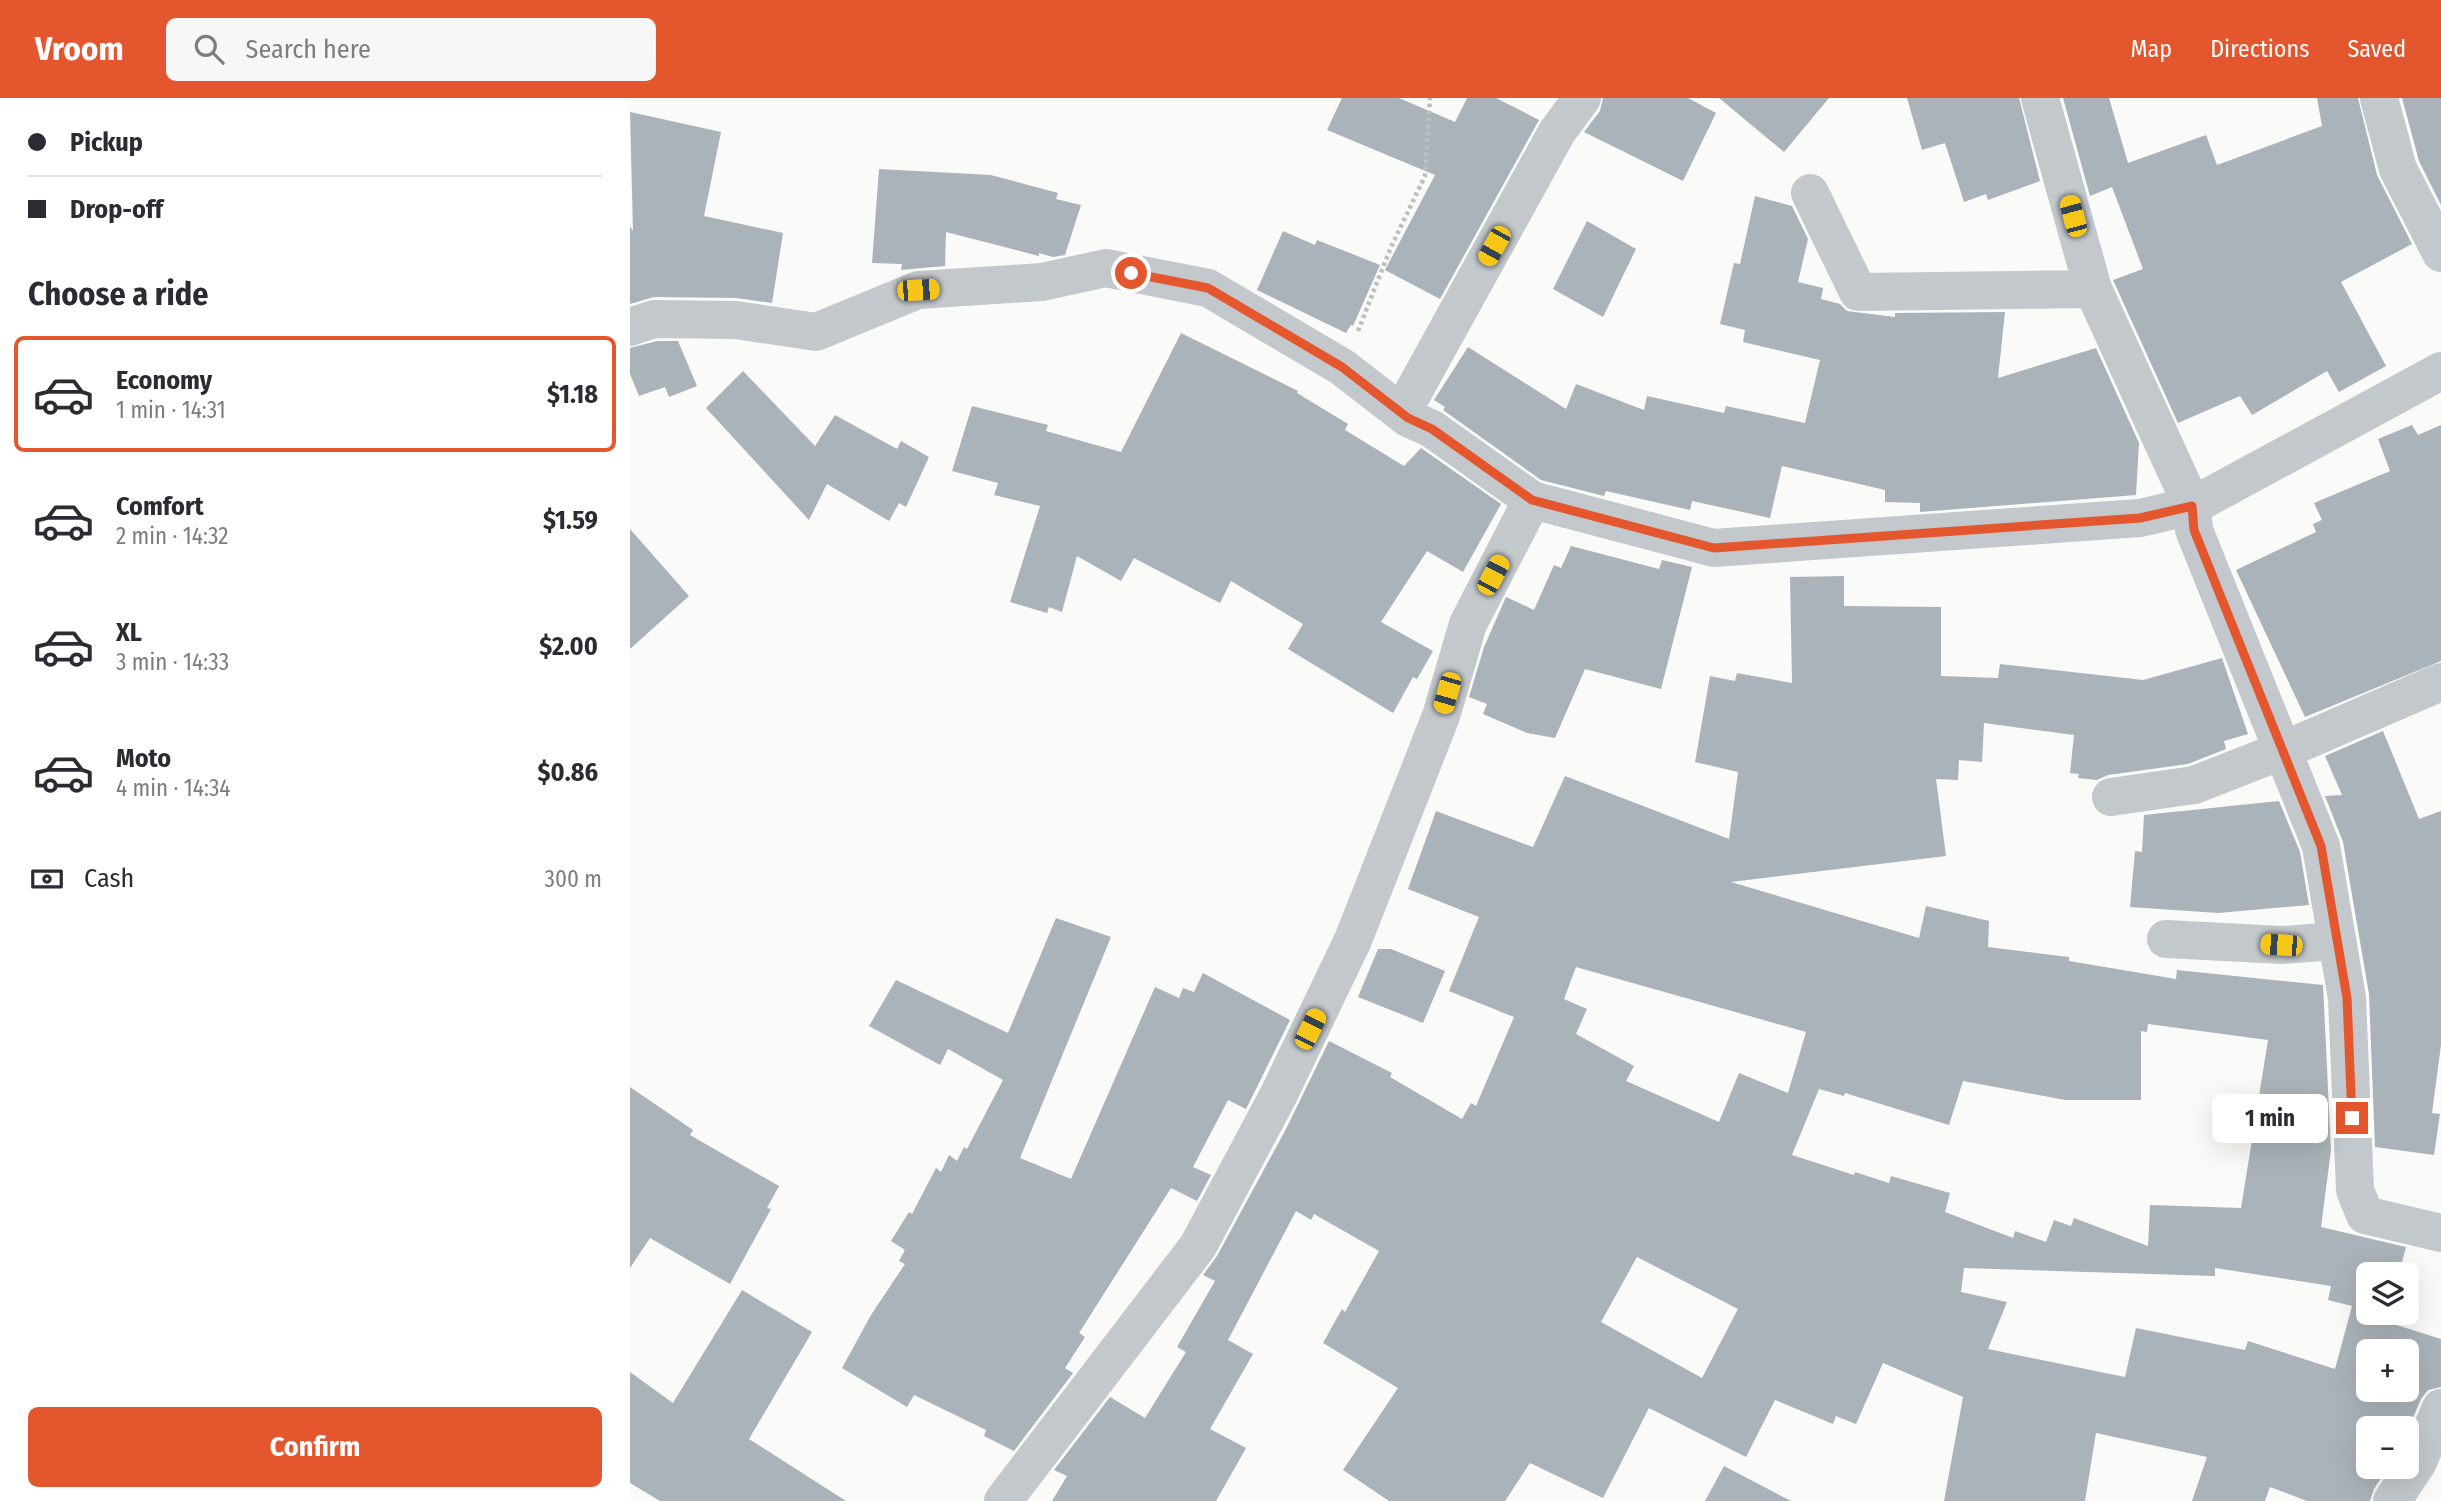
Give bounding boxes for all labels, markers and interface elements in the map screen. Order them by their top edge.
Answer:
search box [166,18,656,81]
text: Vroom [35,29,124,69]
icon: search [190,30,228,68]
text: Search here [246,34,371,65]
text: Map [2131,35,2172,63]
text: Directions [2210,35,2309,63]
text: Saved [2347,35,2406,63]
text: Pickup [70,127,143,158]
car [2058,193,2089,239]
text: Drop-off [70,194,163,225]
car [1475,223,1514,269]
route start [1115,257,1147,289]
text: Choose a ride [28,275,209,313]
car [897,278,940,302]
icon: car [32,363,95,426]
text: Economy [116,365,212,396]
text: $1.18 [547,379,598,410]
text: 1 min · 14:31 [116,396,226,424]
icon: car [32,489,95,552]
text: Comfort [116,491,204,522]
text: $1.59 [543,505,598,536]
text: 2 min · 14:32 [116,522,228,550]
car [1474,552,1513,598]
icon: car [32,615,95,678]
text: XL [116,617,142,648]
text: $2.00 [539,631,598,662]
text: 3 min · 14:33 [116,648,229,676]
car [1432,670,1463,716]
icon: car [32,741,95,804]
text: Moto [116,743,171,774]
text: $0.86 [538,757,598,788]
text: 4 min · 14:34 [116,774,230,802]
icon: cash [28,860,66,898]
text: Cash [84,863,134,894]
text: 300 m [545,865,602,893]
car [2260,933,2303,957]
car [1292,1006,1329,1052]
callout: 1 min [2212,1094,2328,1142]
route end [2336,1102,2368,1134]
text: 1 min [2245,1104,2295,1132]
map controls [2356,1262,2419,1479]
button: layers [2356,1262,2419,1325]
button: + [2356,1339,2419,1402]
button: Confirm [28,1407,602,1487]
button: − [2356,1416,2419,1479]

